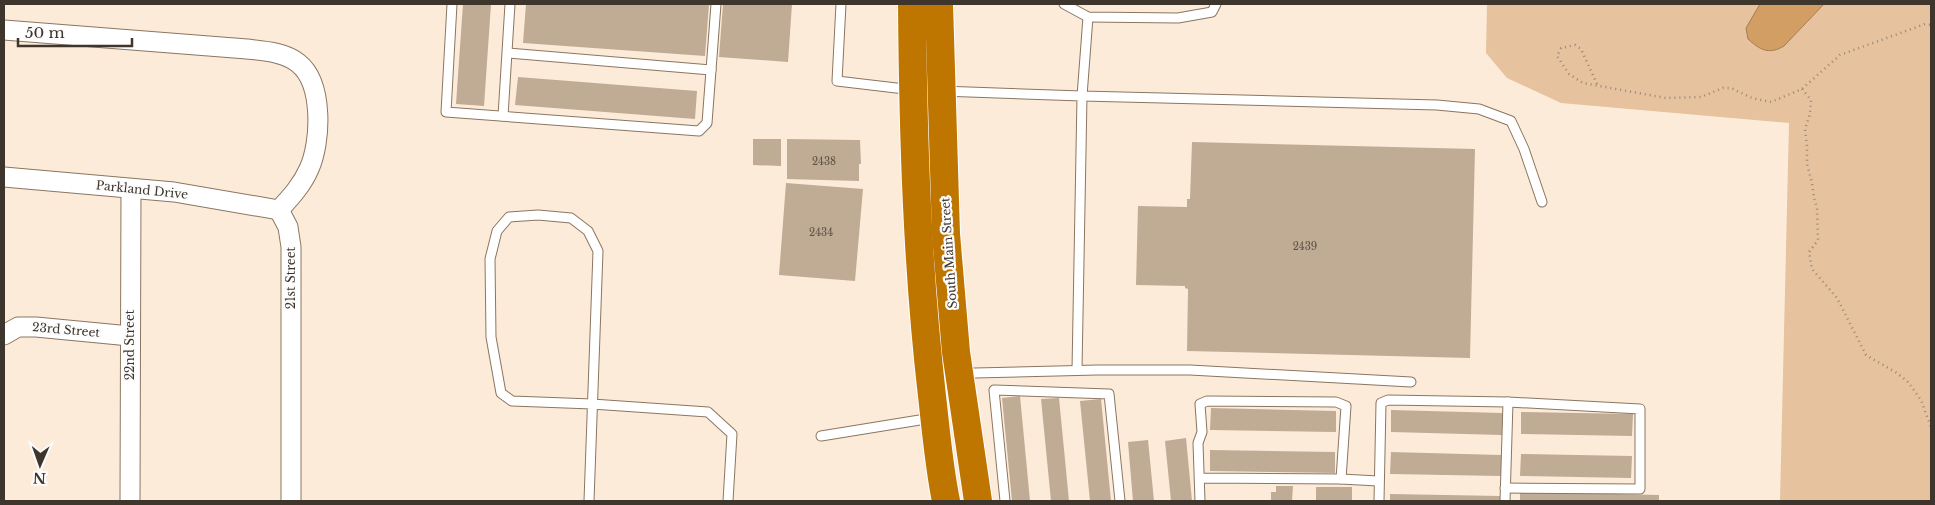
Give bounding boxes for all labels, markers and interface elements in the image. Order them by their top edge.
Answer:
scale bar [18,15,131,47]
text: 50 m [25,23,65,42]
house number: 2438 [812,155,836,168]
street label: Parkland Drive [95,177,189,202]
street label: South Main Street [937,196,960,309]
house number: 2434 [809,226,833,239]
house number: 2439 [1293,240,1317,253]
street label: 21st Street [283,246,298,309]
street label: 22nd Street [122,309,137,380]
street label: 23rd Street [32,319,101,340]
north arrow [15,440,65,490]
text: N [33,469,46,487]

